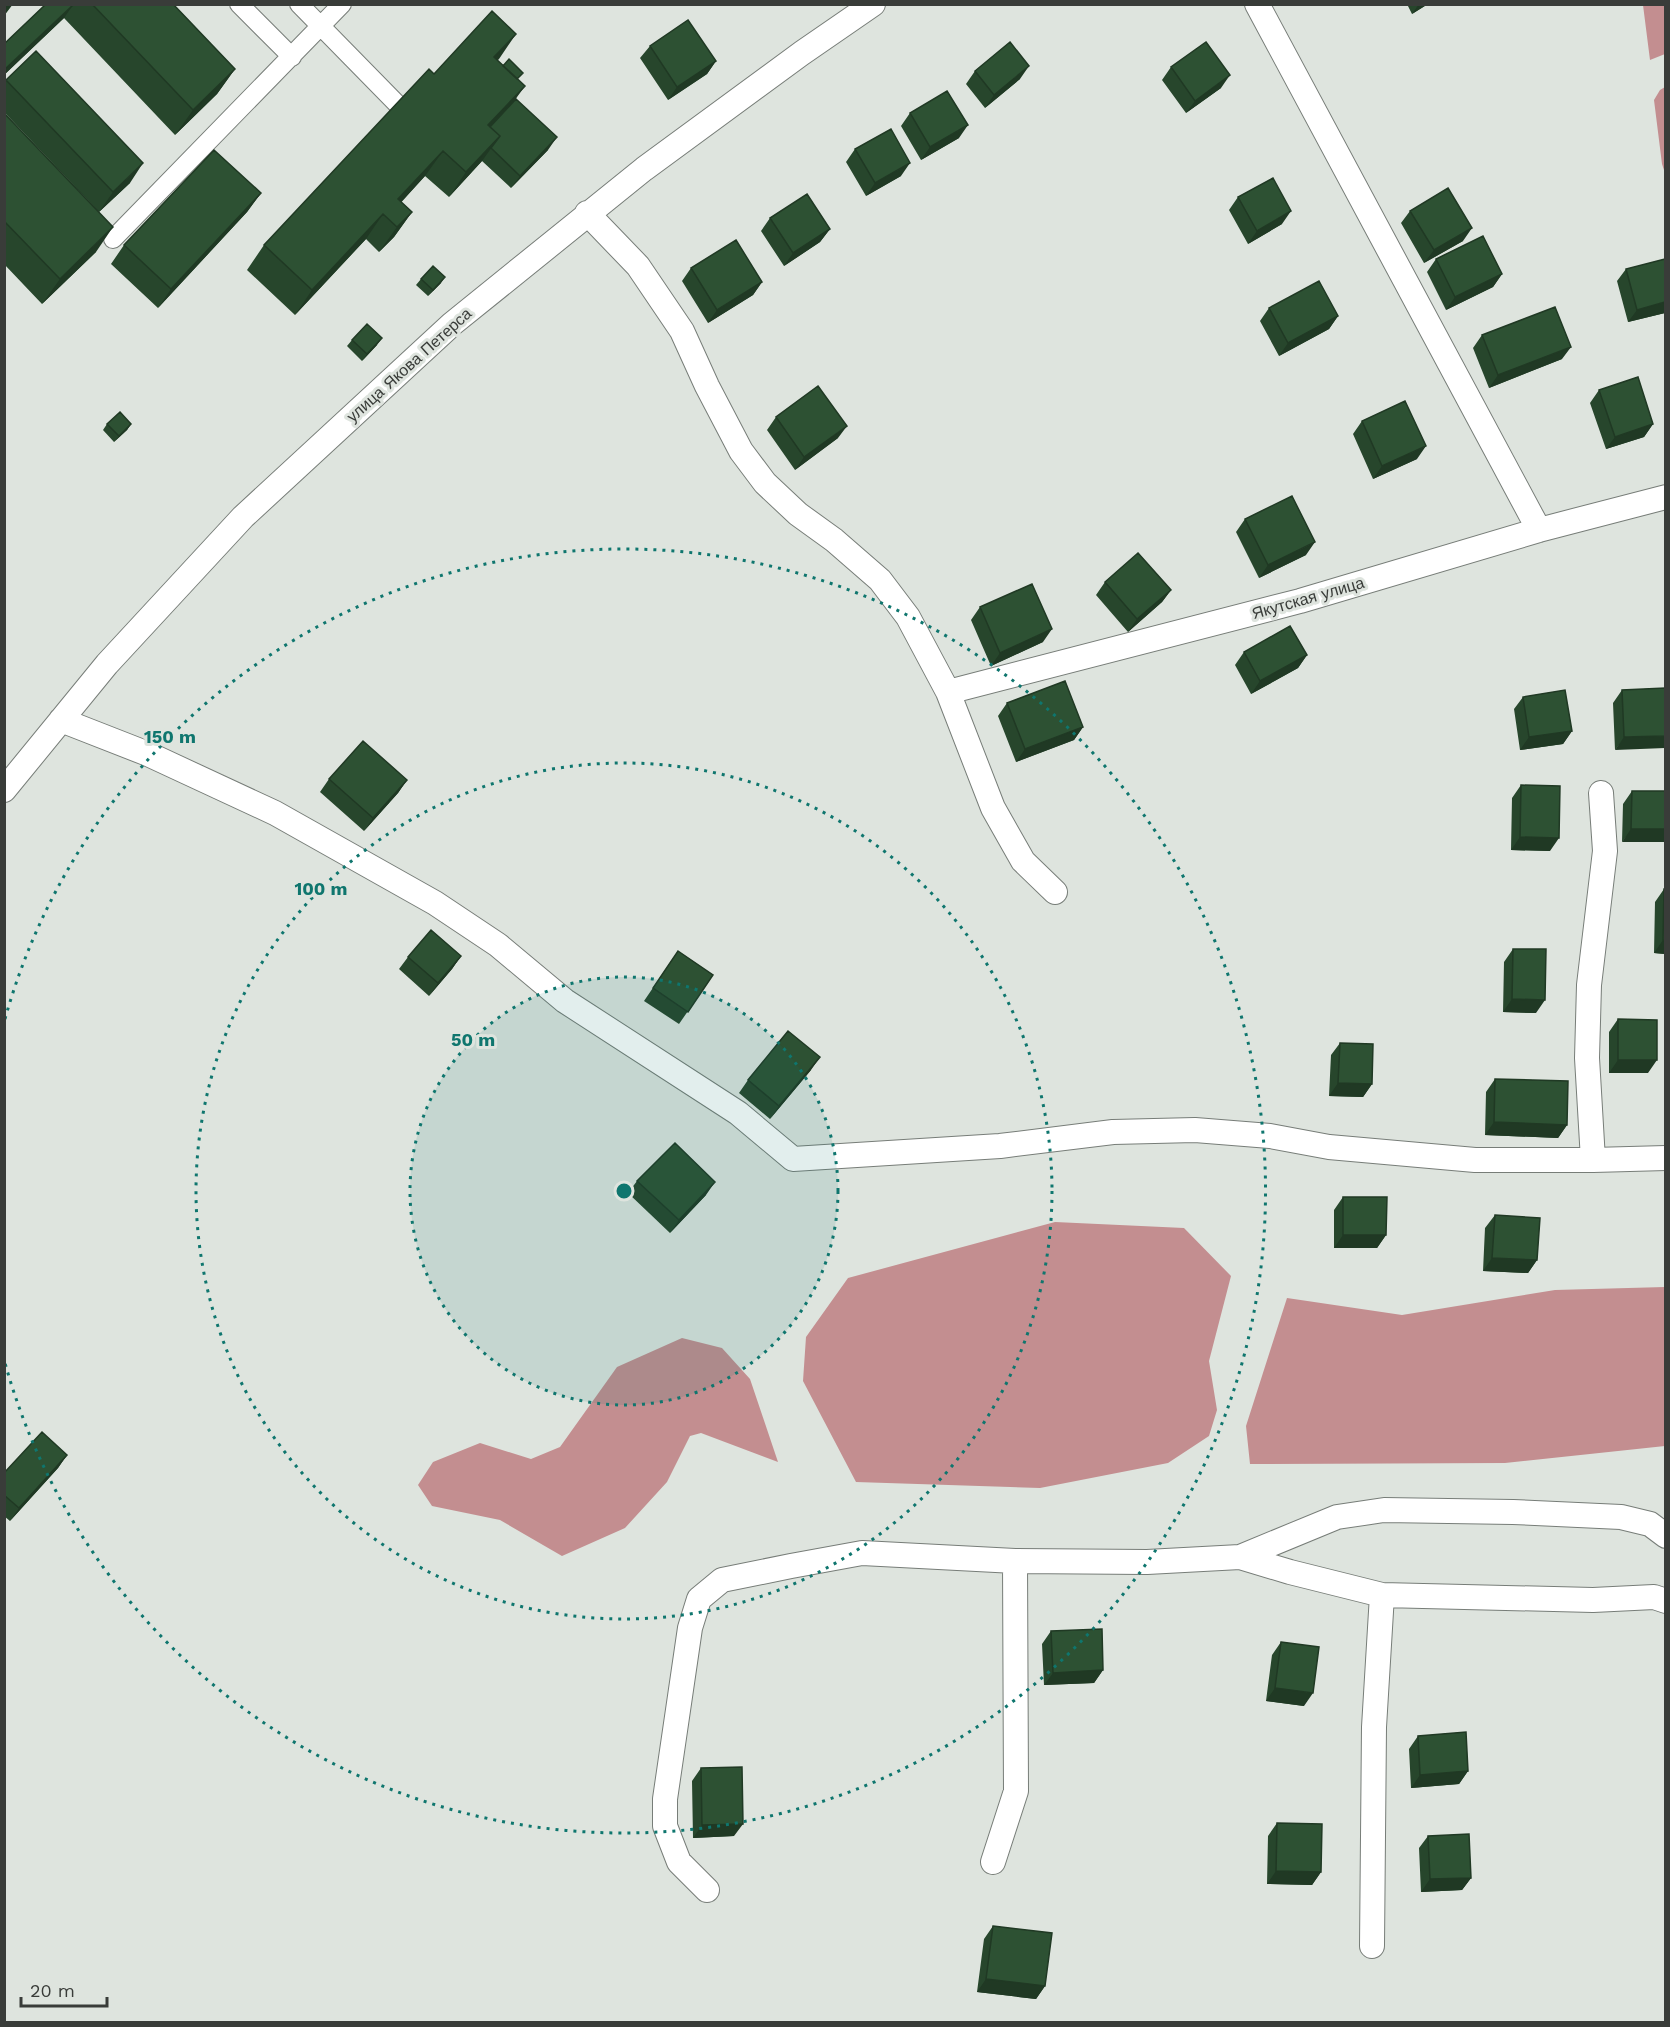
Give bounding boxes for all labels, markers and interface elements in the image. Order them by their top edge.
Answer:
street label: улица Якова Петерса [343,304,475,426]
street label: Якутская улица [1250,573,1367,623]
text: 150 m [144,726,196,747]
text: 100 m [294,878,348,899]
text: 50 m [451,1029,495,1050]
centre of rings [614,1181,634,1201]
scale bar [21,1970,106,2008]
text: 20 m [30,1980,75,2001]

